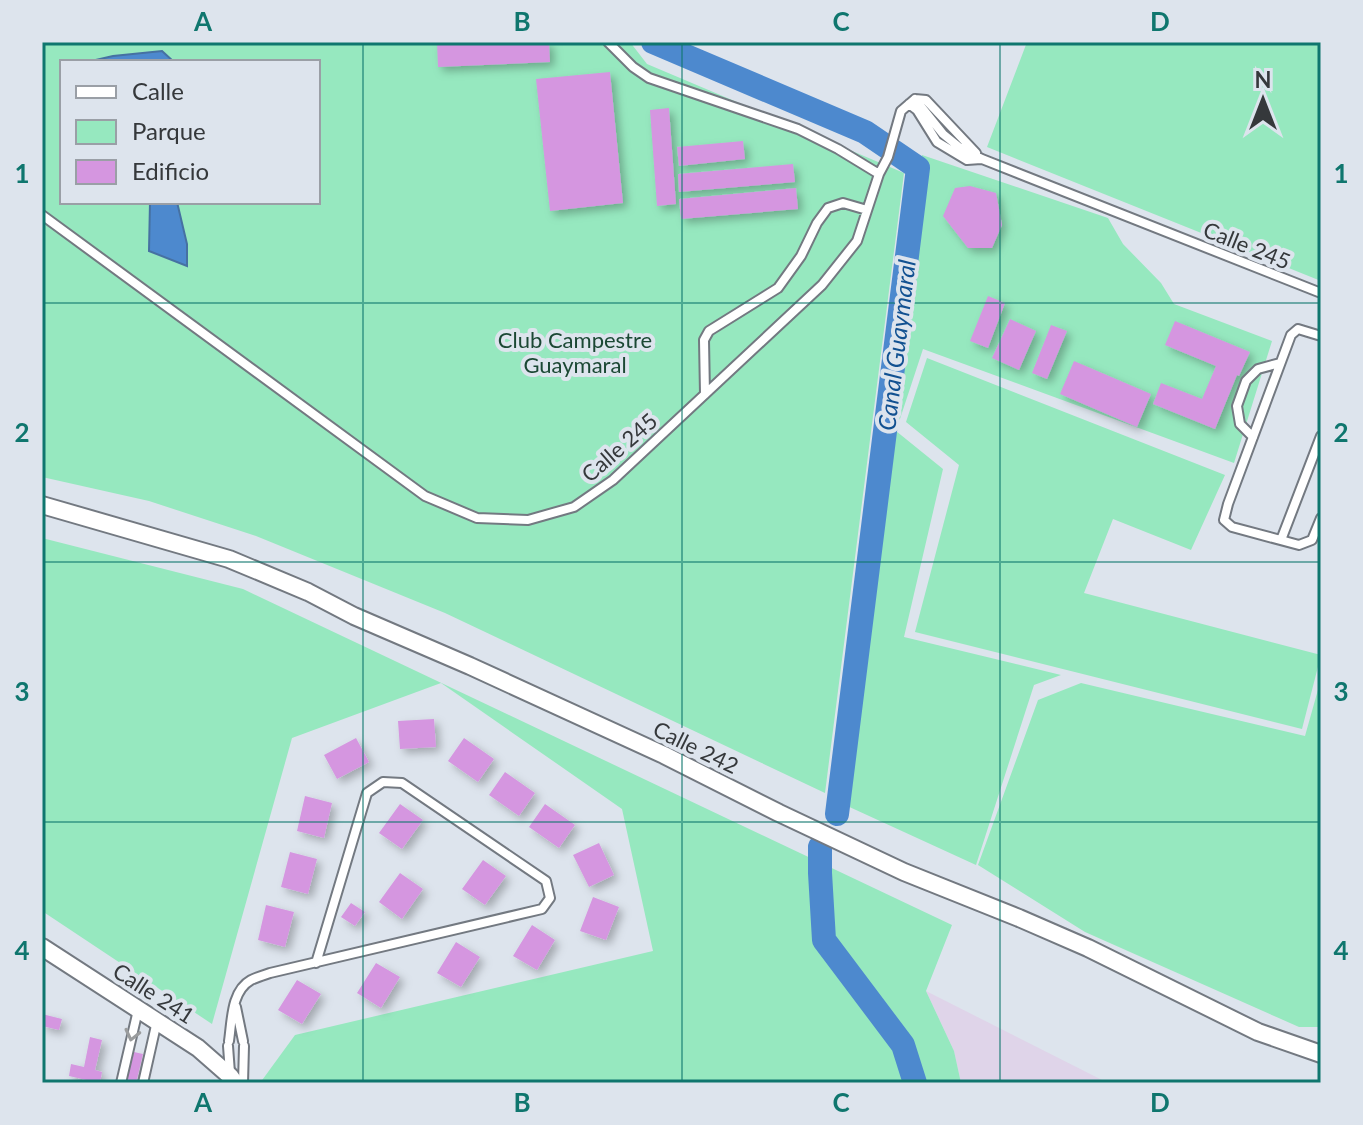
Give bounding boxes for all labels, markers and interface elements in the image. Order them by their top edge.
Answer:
text: A [193,5,213,37]
text: B [513,5,531,37]
text: C [832,5,850,37]
text: D [1150,5,1170,37]
legend [60,60,320,204]
north arrow [1223,60,1303,140]
text: N [1255,66,1271,93]
text: Calle [132,76,184,105]
text: Parque [132,116,206,145]
text: Edificio [132,156,209,185]
text: 1 [14,157,30,189]
text: 1 [1333,157,1349,189]
street label: Calle 245 [1200,215,1294,275]
water label: Canal Guaymaral [871,257,921,432]
park label: Club Campestre Guaymaral [498,326,652,378]
street label: Calle 245 [576,407,662,487]
text: 2 [14,416,30,448]
text: 2 [1333,416,1349,448]
text: 3 [14,675,30,707]
text: 3 [1333,675,1349,707]
street label: Calle 242 [649,715,743,779]
text: 4 [14,934,30,966]
text: 4 [1333,934,1349,966]
street label: Calle 241 [108,957,200,1029]
one-way arrow [124,1028,141,1041]
text: A [193,1086,213,1118]
text: B [513,1086,531,1118]
text: C [832,1086,850,1118]
text: D [1150,1086,1170,1118]

